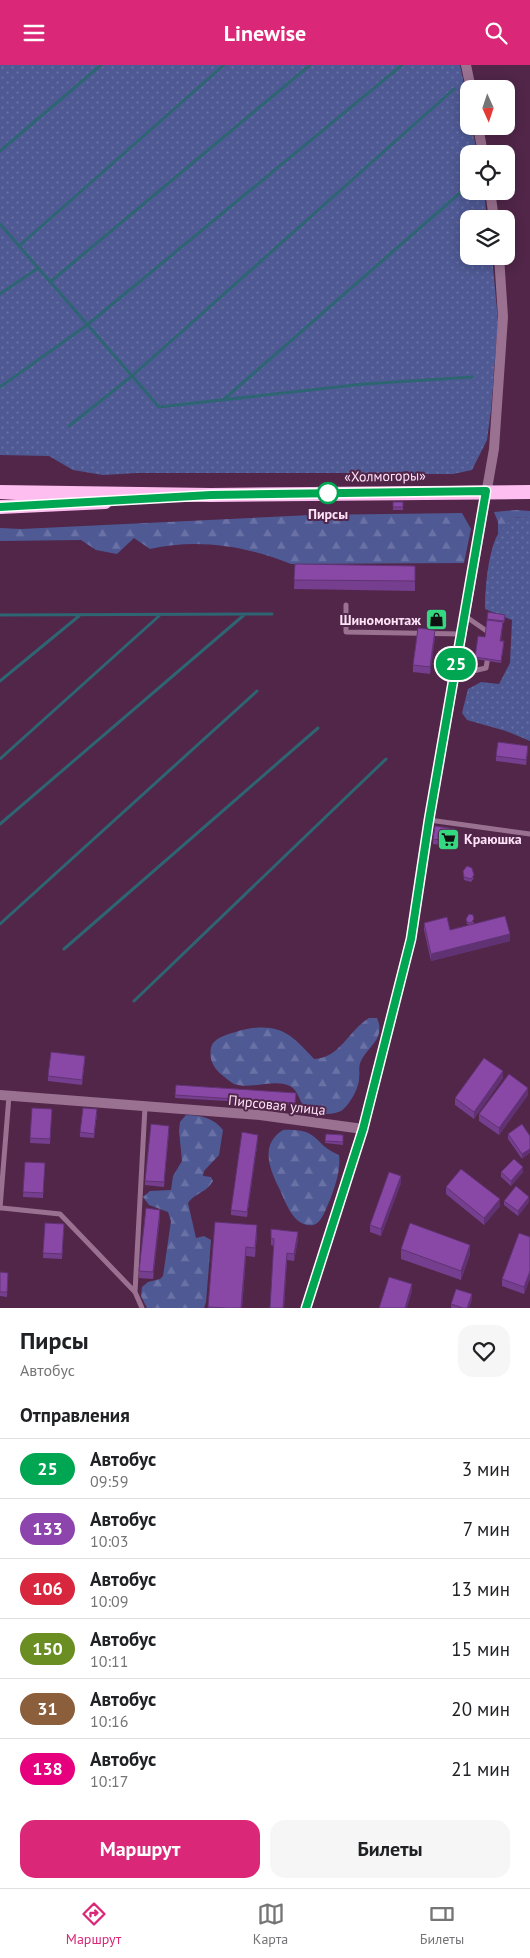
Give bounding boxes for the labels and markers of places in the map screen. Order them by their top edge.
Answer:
marker: Пирсы [317,482,339,504]
place label: Пирсы [308,505,348,523]
shop icon: Шиномонтаж [425,608,449,632]
place label: Шиномонтаж [339,611,421,629]
supermarket icon: Краюшка [436,827,460,851]
place label: Краюшка [464,830,522,848]

